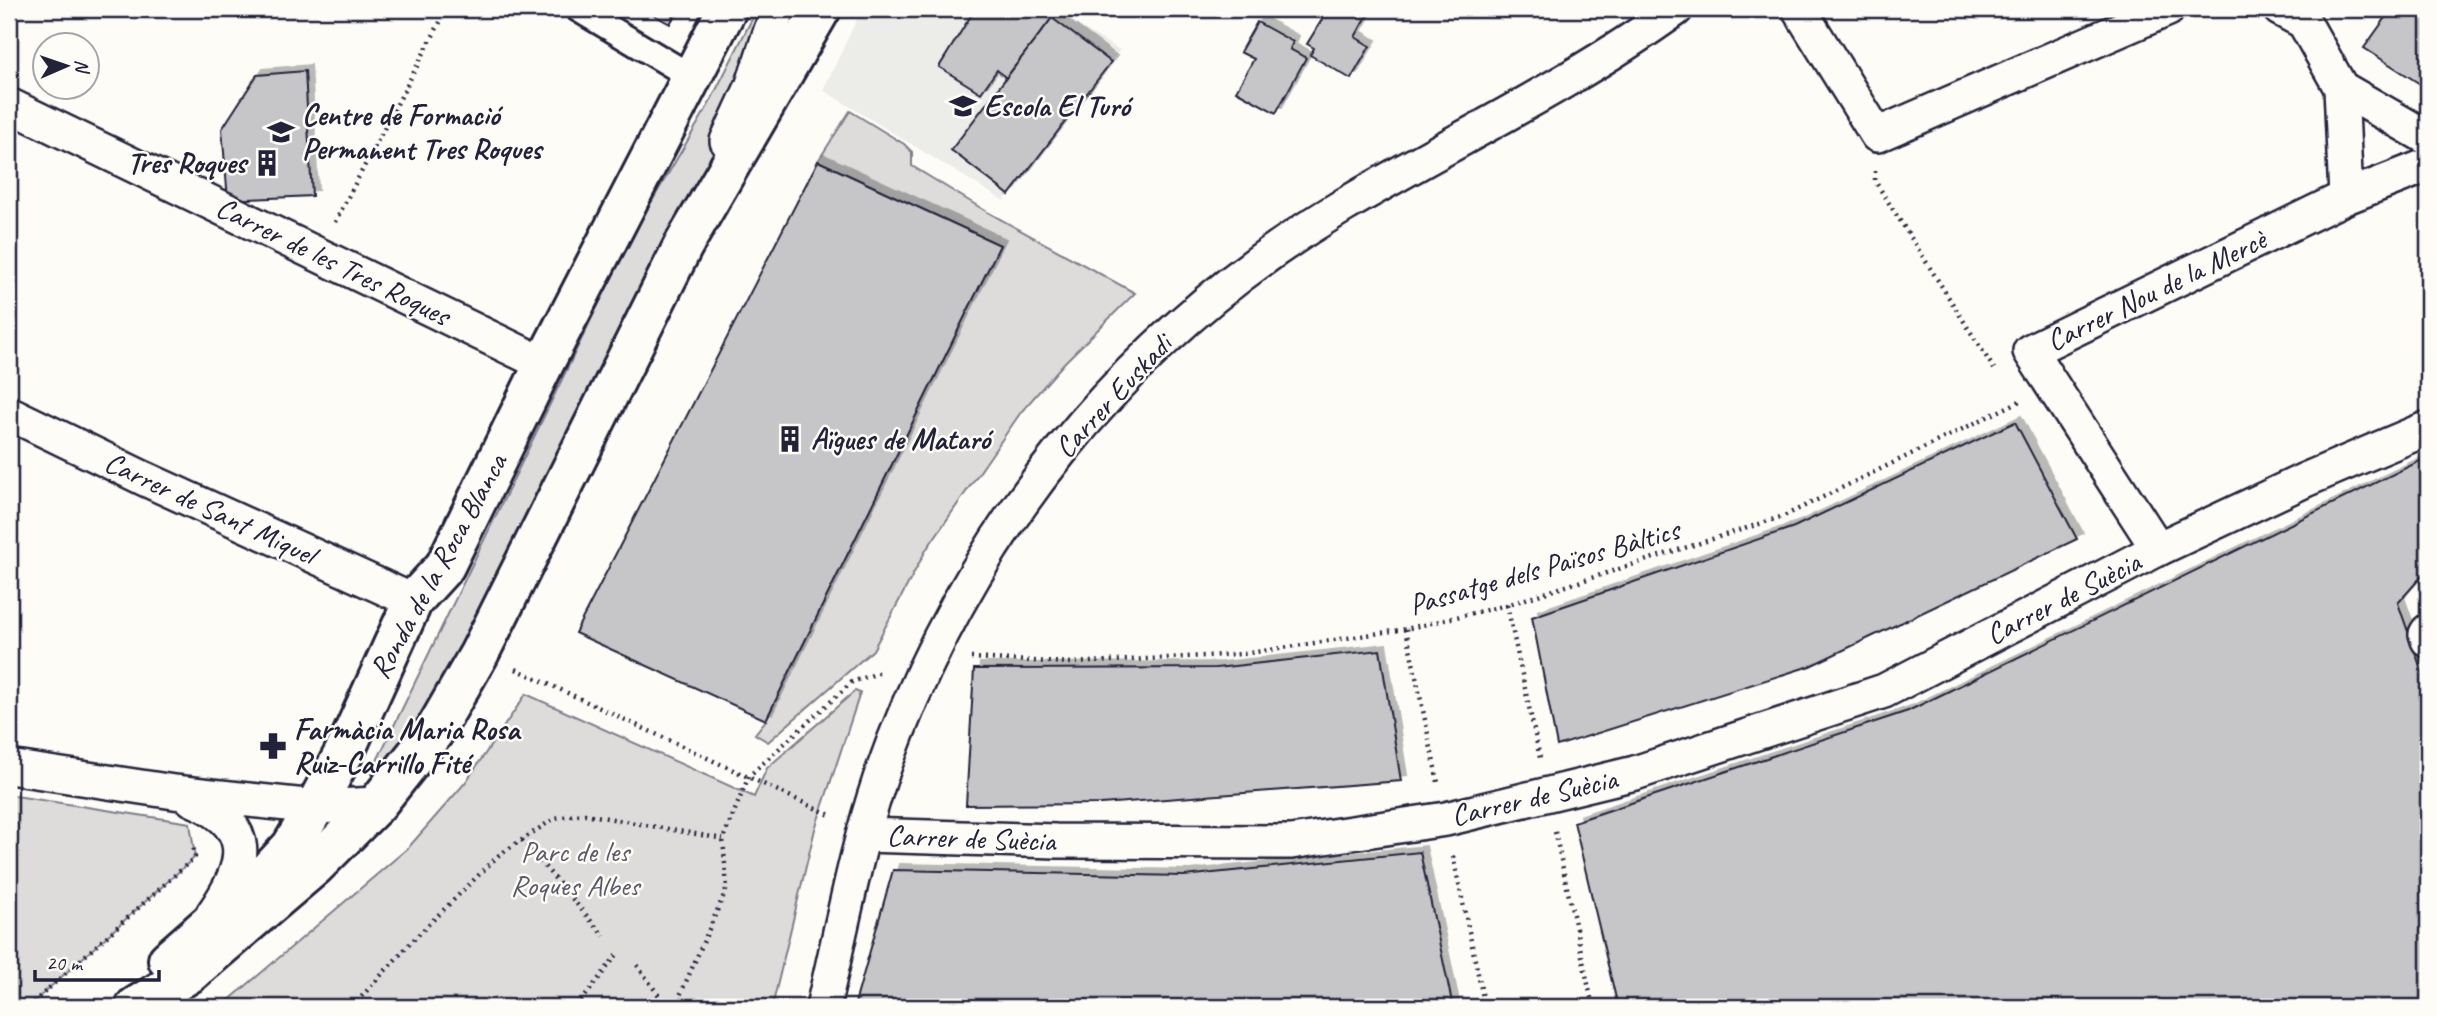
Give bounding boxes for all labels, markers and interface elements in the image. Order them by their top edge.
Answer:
north arrow [32,32,102,102]
text: N [70,59,94,75]
place label: Escola El Turó [984,87,1134,125]
school or university icon: Escola El Turó [948,91,978,121]
place label: Centre de Formació Permanent Tres Roques [302,96,545,168]
school or university icon: Centre de Formació Permanent Tres Roques [266,117,296,147]
place label: Tres Roques [127,144,249,182]
building icon: Tres Roques [252,148,282,178]
street label: Carrer de les Tres Roques [210,188,458,335]
street label: Carrer Nou de la Mercè [2040,219,2274,360]
street label: Carrer Euskadi [1046,324,1182,466]
place label: Aïgues de Mataró [811,420,994,458]
building icon: Aïgues de Mataró [775,424,805,454]
street label: Carrer de Sant Miquel [99,443,326,575]
street label: Ronda de la Roca Blanca [360,445,516,685]
street label: Passatge dels Països Bàltics [1405,510,1686,624]
street label: Carrer de Suècia [1979,542,2148,653]
place label: Farmàcia Maria Rosa Ruiz-Carrillo Fité [294,710,522,782]
pharmacy icon: Farmàcia Maria Rosa Ruiz-Carrillo Fité [258,731,288,761]
street label: Carrer de Suècia [1448,759,1622,834]
street label: Carrer de Suècia [886,816,1058,860]
park label: Parc de les Roques Albes [510,832,642,904]
scale bar [35,939,159,983]
text: 20 m [46,950,84,976]

